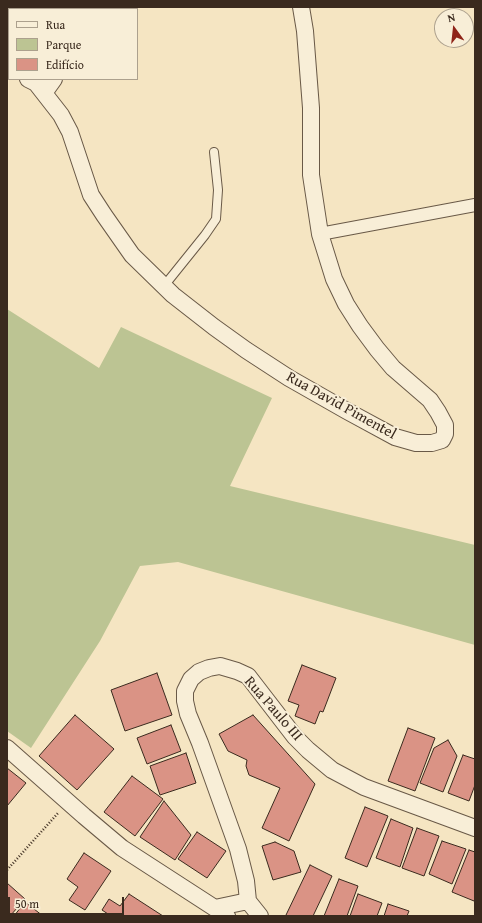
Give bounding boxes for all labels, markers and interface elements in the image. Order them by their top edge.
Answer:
legend [8,8,138,80]
north arrow [434,8,474,48]
text: N [446,9,457,26]
text: Rua [46,16,65,33]
text: Parque [46,36,81,53]
text: Edifício [46,56,84,73]
street label: Rua David Pimentel [283,368,399,444]
street label: Rua Paulo III [240,673,306,745]
scale bar [10,889,126,915]
text: 50 m [15,895,39,912]

